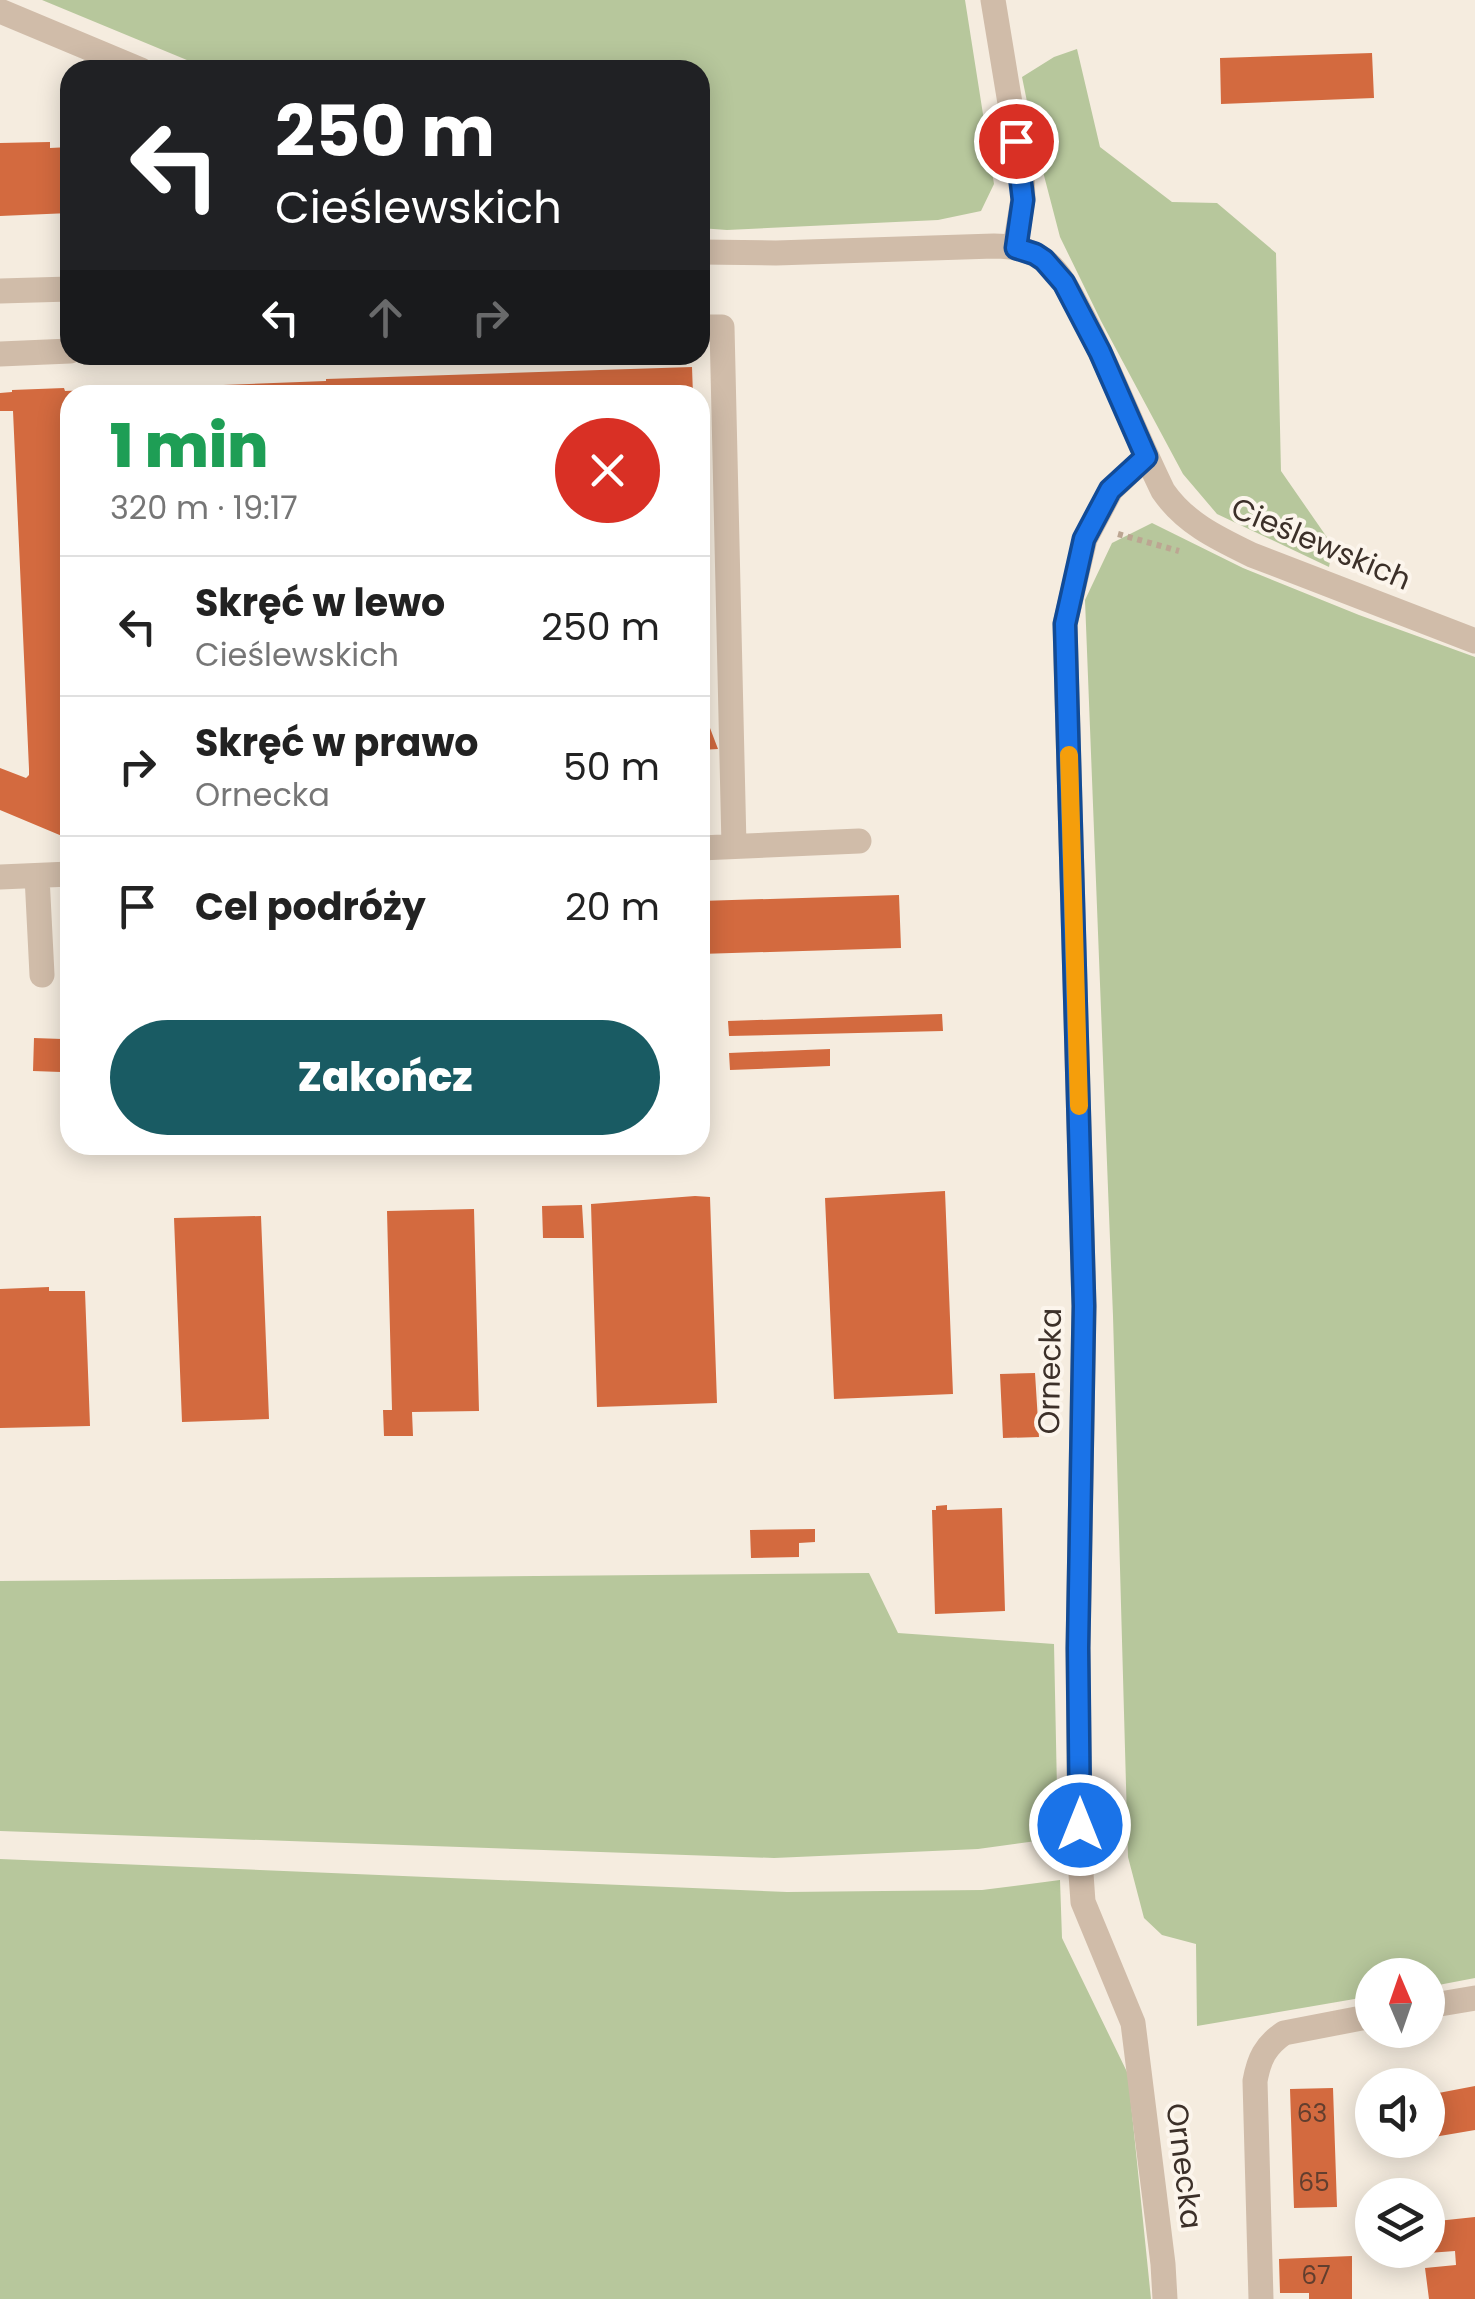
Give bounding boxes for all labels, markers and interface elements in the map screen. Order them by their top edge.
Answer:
text: 250 m [275,82,495,181]
pin [974,99,1059,184]
icon: left [110,100,240,230]
icon: arrive [989,114,1044,169]
text: Cieślewskich [275,176,562,239]
icon: left [253,290,308,345]
icon: ahead [358,290,413,345]
icon: right [463,290,518,345]
text: 1 min [110,404,268,488]
button: close [555,418,660,523]
text: 320 m · 19:17 [110,485,298,530]
street label: Cieślewskich [1225,486,1418,601]
text: Skręć w lewo [195,576,445,629]
icon: left [110,599,165,654]
text: 250 m [541,600,660,653]
text: Cieślewskich [195,632,399,677]
text: Skręć w prawo [195,716,479,769]
icon: right [110,739,165,794]
text: 50 m [563,740,660,793]
text: Ornecka [195,772,330,817]
icon: arrive [110,879,165,934]
text: Cel podróży [195,880,426,933]
text: 20 m [565,880,660,933]
button: Zakończ [110,1020,660,1135]
street label: Ornecka [1027,1307,1072,1435]
position arrow [1028,1773,1132,1877]
north arrow [1355,1958,1445,2048]
map controls [1355,1958,1445,2268]
button: sound [1355,2068,1445,2158]
house number: 63 [1297,2096,1327,2131]
street label: Ornecka [1155,2101,1214,2231]
house number: 65 [1298,2165,1330,2200]
button: layers [1355,2178,1445,2268]
house number: 67 [1301,2258,1331,2293]

